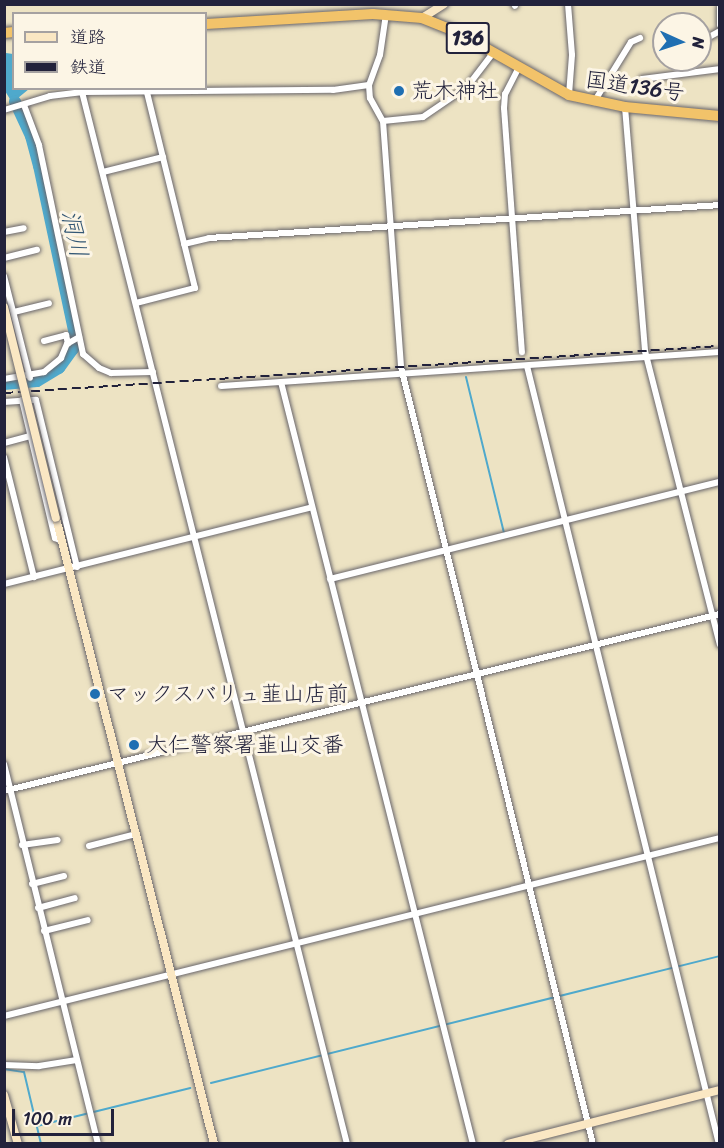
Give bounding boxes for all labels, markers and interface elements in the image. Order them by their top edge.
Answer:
legend [12,12,207,90]
north arrow [652,12,712,72]
road number: 136 [446,20,490,56]
text: 道路 [70,21,106,53]
text: N [684,37,713,49]
text: 鉄道 [70,51,106,83]
street label: 国道136号 [584,66,686,106]
place label: 荒木神社 [411,78,499,104]
marker: 荒木神社 [392,84,406,98]
water label: 洞川 [55,208,93,260]
place label: マックスバリュ韮山店前 [107,681,349,707]
marker: マックスバリュ韮山店前 [88,687,102,701]
place label: 大仁警察署韮山交番 [146,732,344,758]
marker: 大仁警察署韮山交番 [127,738,141,752]
scale bar [15,1097,117,1135]
text: 100 m [23,1103,72,1135]

